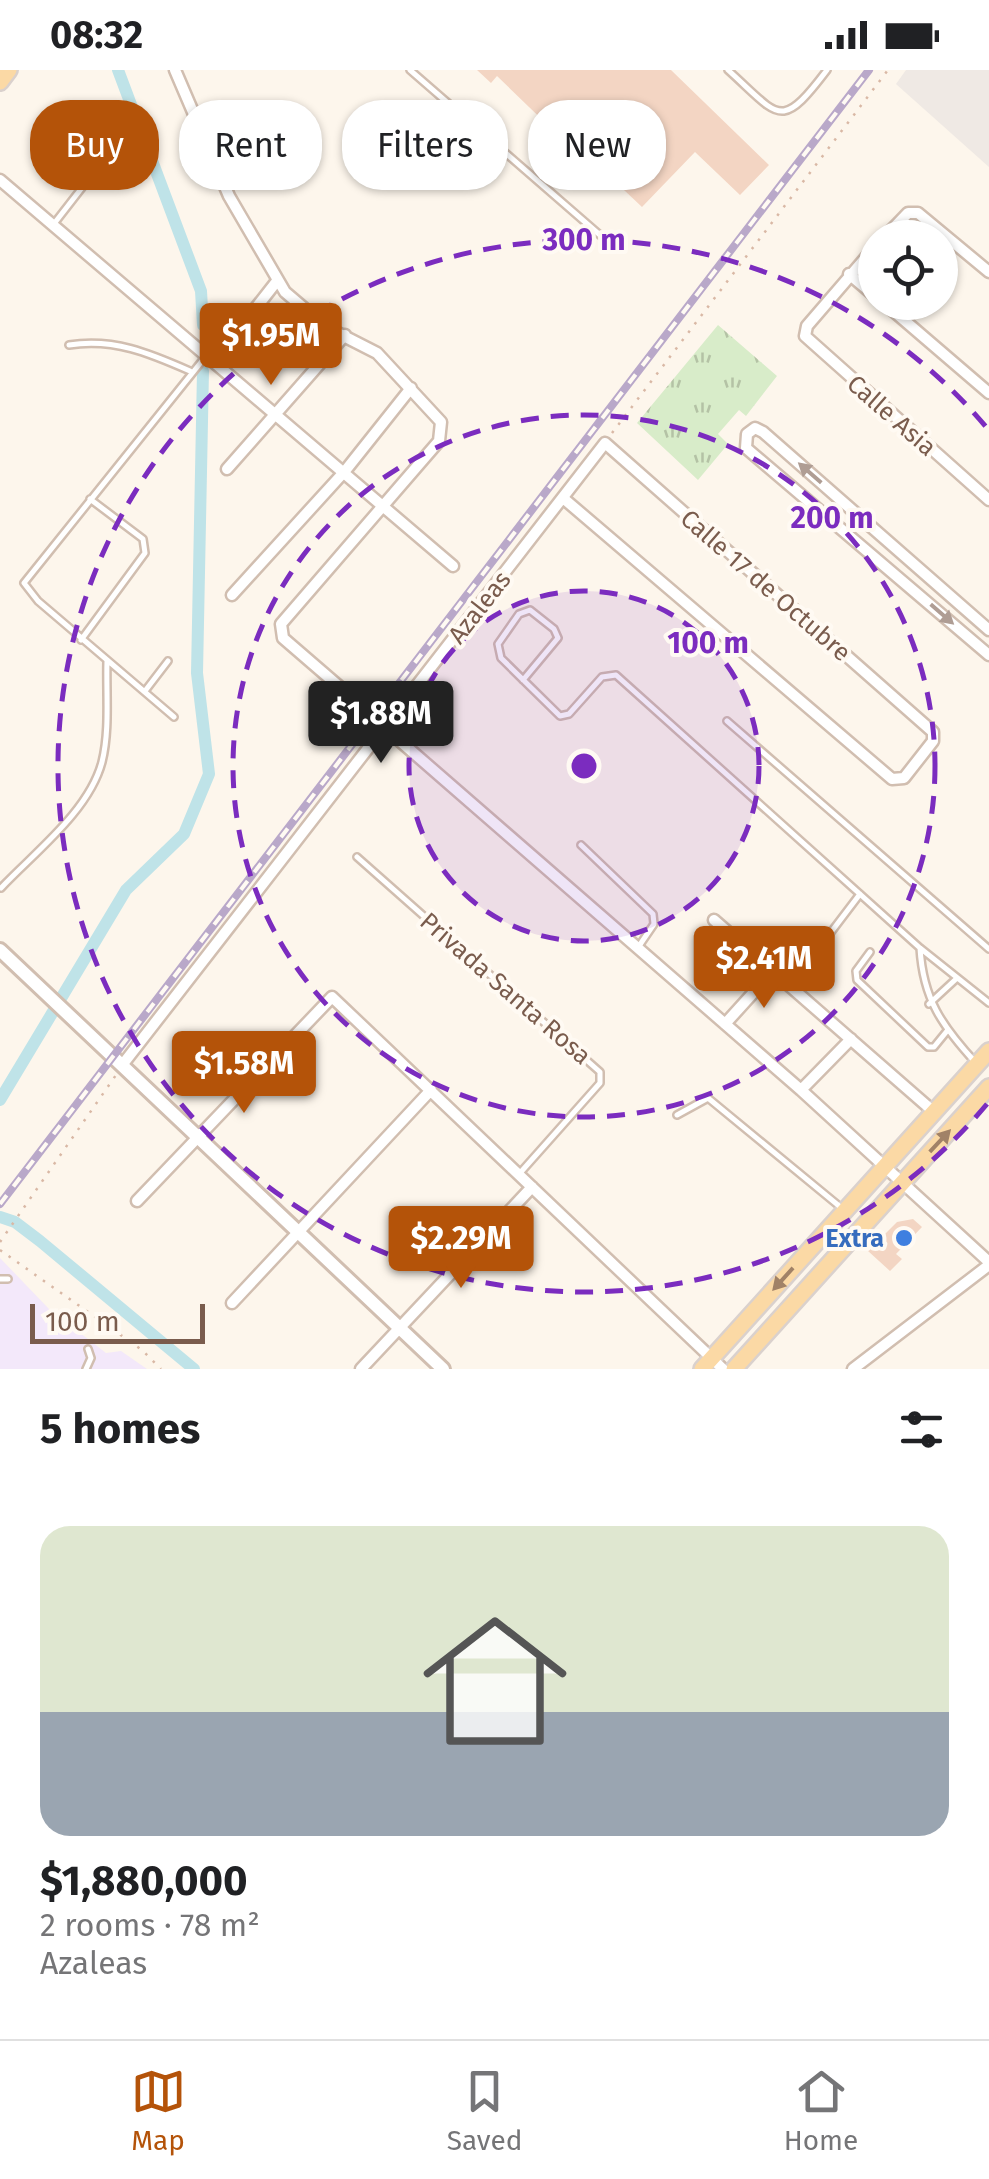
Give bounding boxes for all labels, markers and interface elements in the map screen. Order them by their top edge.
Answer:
text: 08:32 [50,12,143,58]
chip: Buy [30,100,159,190]
chip: Rent [179,100,322,190]
chip: Filters [342,100,508,190]
chip: New [528,100,666,190]
map controls [858,220,958,320]
button: locate [858,220,958,320]
text: 300 m [541,222,626,258]
pin: $1.95M [190,303,352,388]
text: $1.95M [222,316,320,354]
street label: Calle Asia [841,369,942,463]
one-way arrow [798,463,823,485]
text: 200 m [790,500,874,536]
street label: Calle 17 de Octubre [674,504,857,668]
street label: Azaleas [442,565,517,650]
one-way arrow [929,603,954,625]
text: 100 m [667,625,749,661]
pin: $1.88M [300,681,462,766]
text: $1.88M [330,694,432,732]
centre of rings [566,748,602,784]
street label: Privada Santa Rosa [414,906,597,1071]
pin: $2.41M [683,926,845,1011]
text: $2.41M [716,939,812,977]
pin: $1.58M [163,1031,325,1116]
text: $1.58M [194,1044,294,1082]
one-way arrow [928,1129,951,1153]
pin: $2.29M [380,1206,542,1291]
text: $2.29M [411,1219,511,1257]
place label: Extra [826,1224,884,1254]
marker: Extra [893,1227,915,1249]
one-way arrow [773,1266,795,1291]
scale bar [30,1299,205,1344]
text: 100 m [45,1305,120,1338]
icon: filters [894,1402,949,1457]
text: 5 homes [40,1404,200,1454]
icon: home [405,1591,585,1771]
text: $1,880,000 [40,1856,248,1906]
text: 2 rooms · 78 m² [40,1906,260,1944]
text: Azaleas [40,1944,147,1982]
tab: Map [131,2064,186,2157]
tab: Saved [447,2064,523,2157]
tab: Home [784,2064,858,2157]

